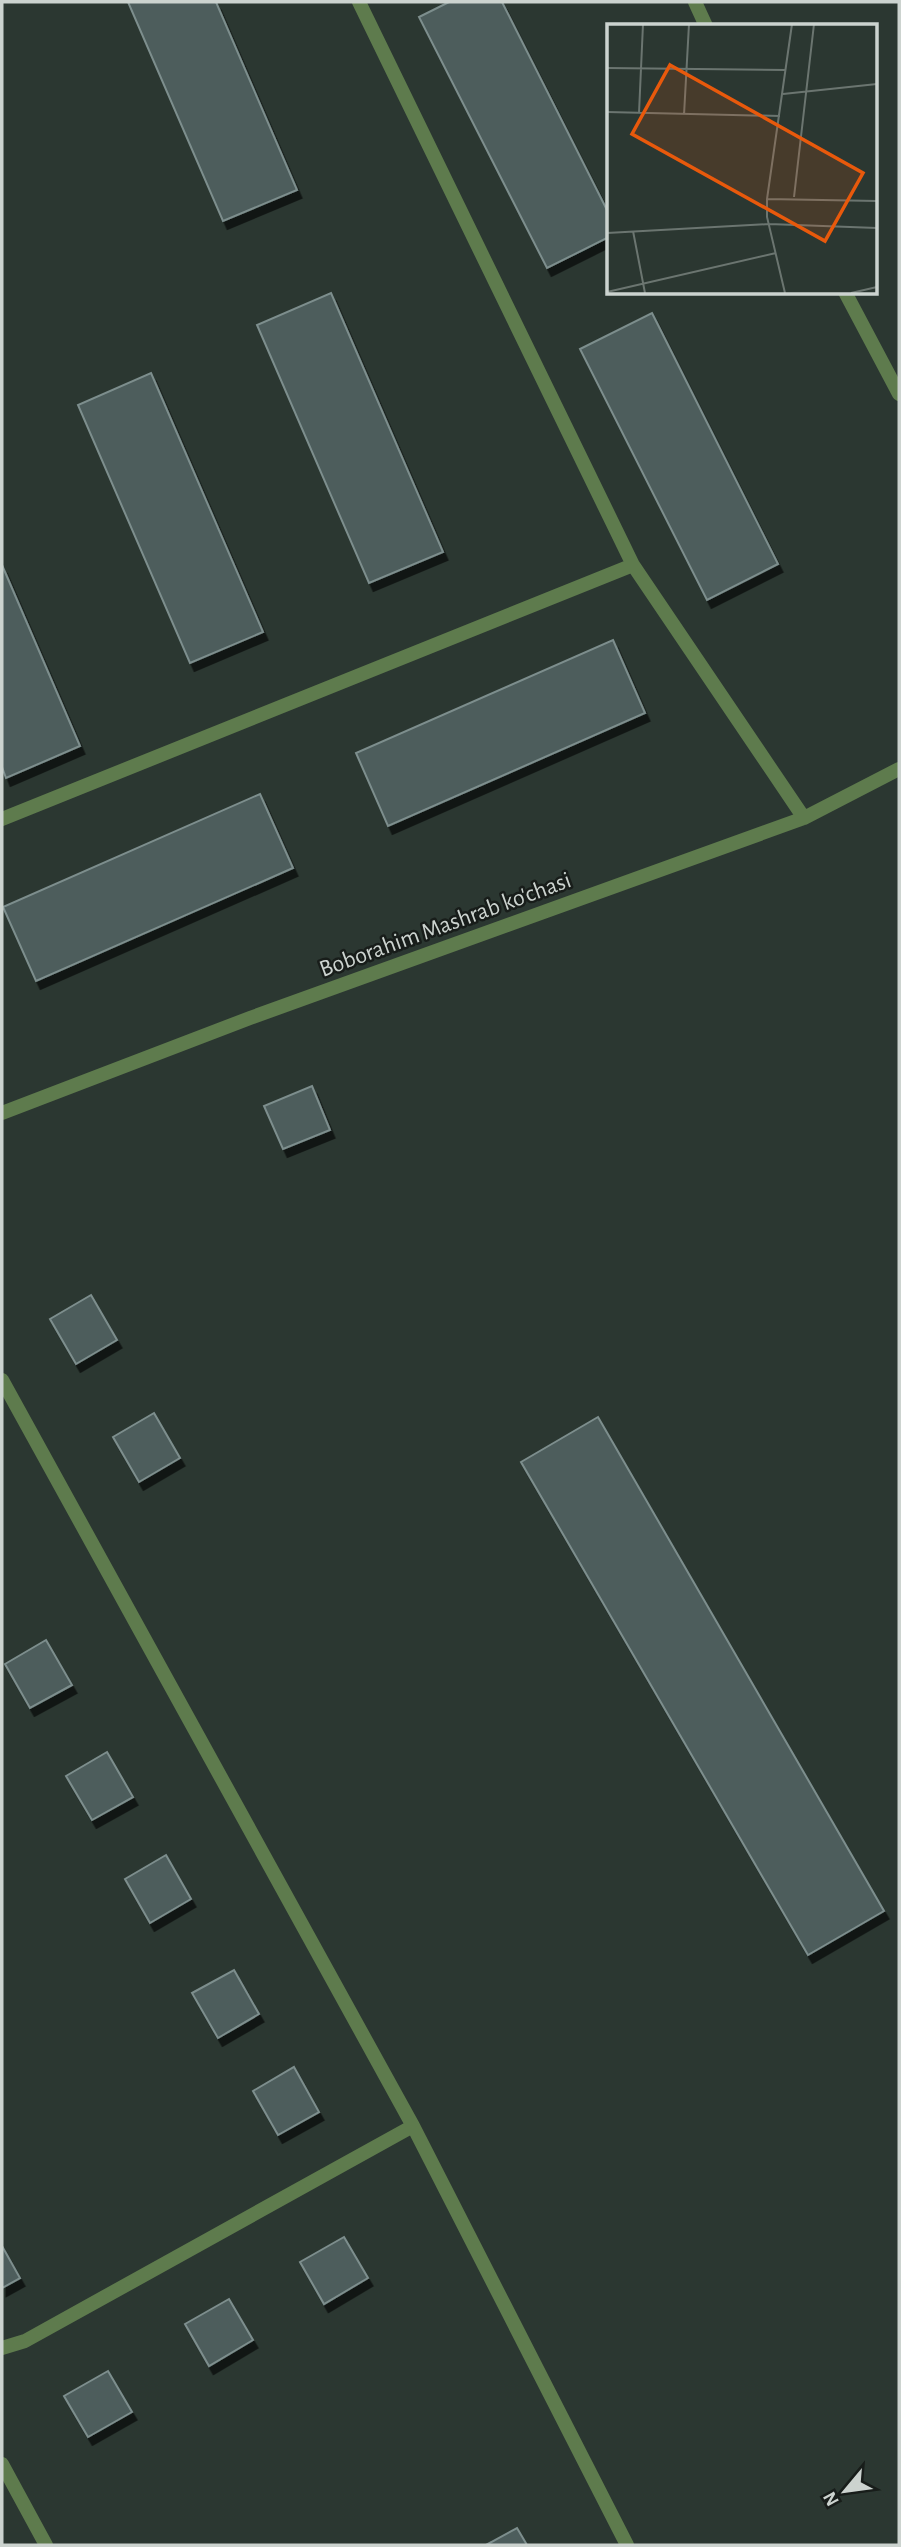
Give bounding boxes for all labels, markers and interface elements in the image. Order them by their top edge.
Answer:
inset map [607,24,876,294]
street label: Boborahim Mashrab ko'chasi [316,868,574,982]
north arrow [810,2456,880,2526]
text: N [820,2488,843,2509]

